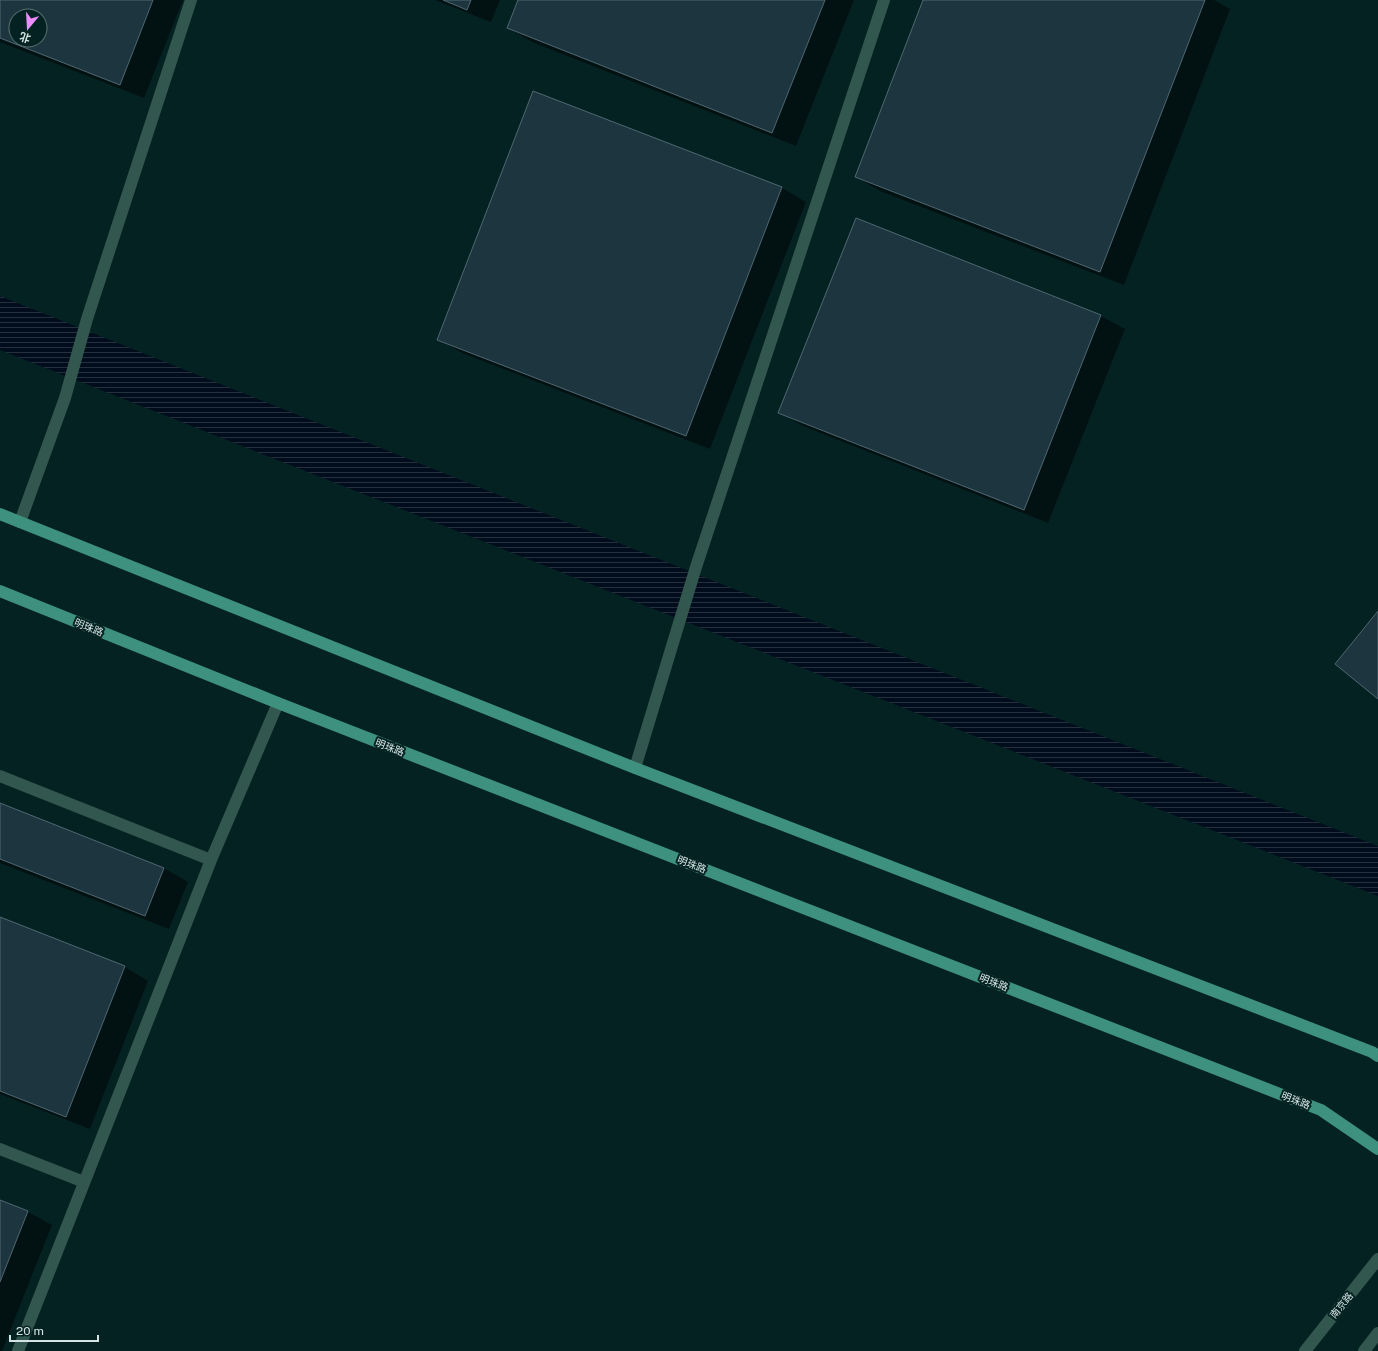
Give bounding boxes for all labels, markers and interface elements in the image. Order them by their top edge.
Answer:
north arrow [8,8,48,48]
text: 北 [18,30,32,45]
street label: 明珠路 [73,616,105,638]
street label: 明珠路 [374,736,406,758]
street label: 明珠路 [676,853,708,875]
street label: 明珠路 [978,971,1010,993]
street label: 明珠路 [1280,1089,1312,1111]
street label: 南京路 [1327,1290,1355,1320]
scale bar [10,1317,98,1343]
text: 20 m [16,1324,44,1338]

